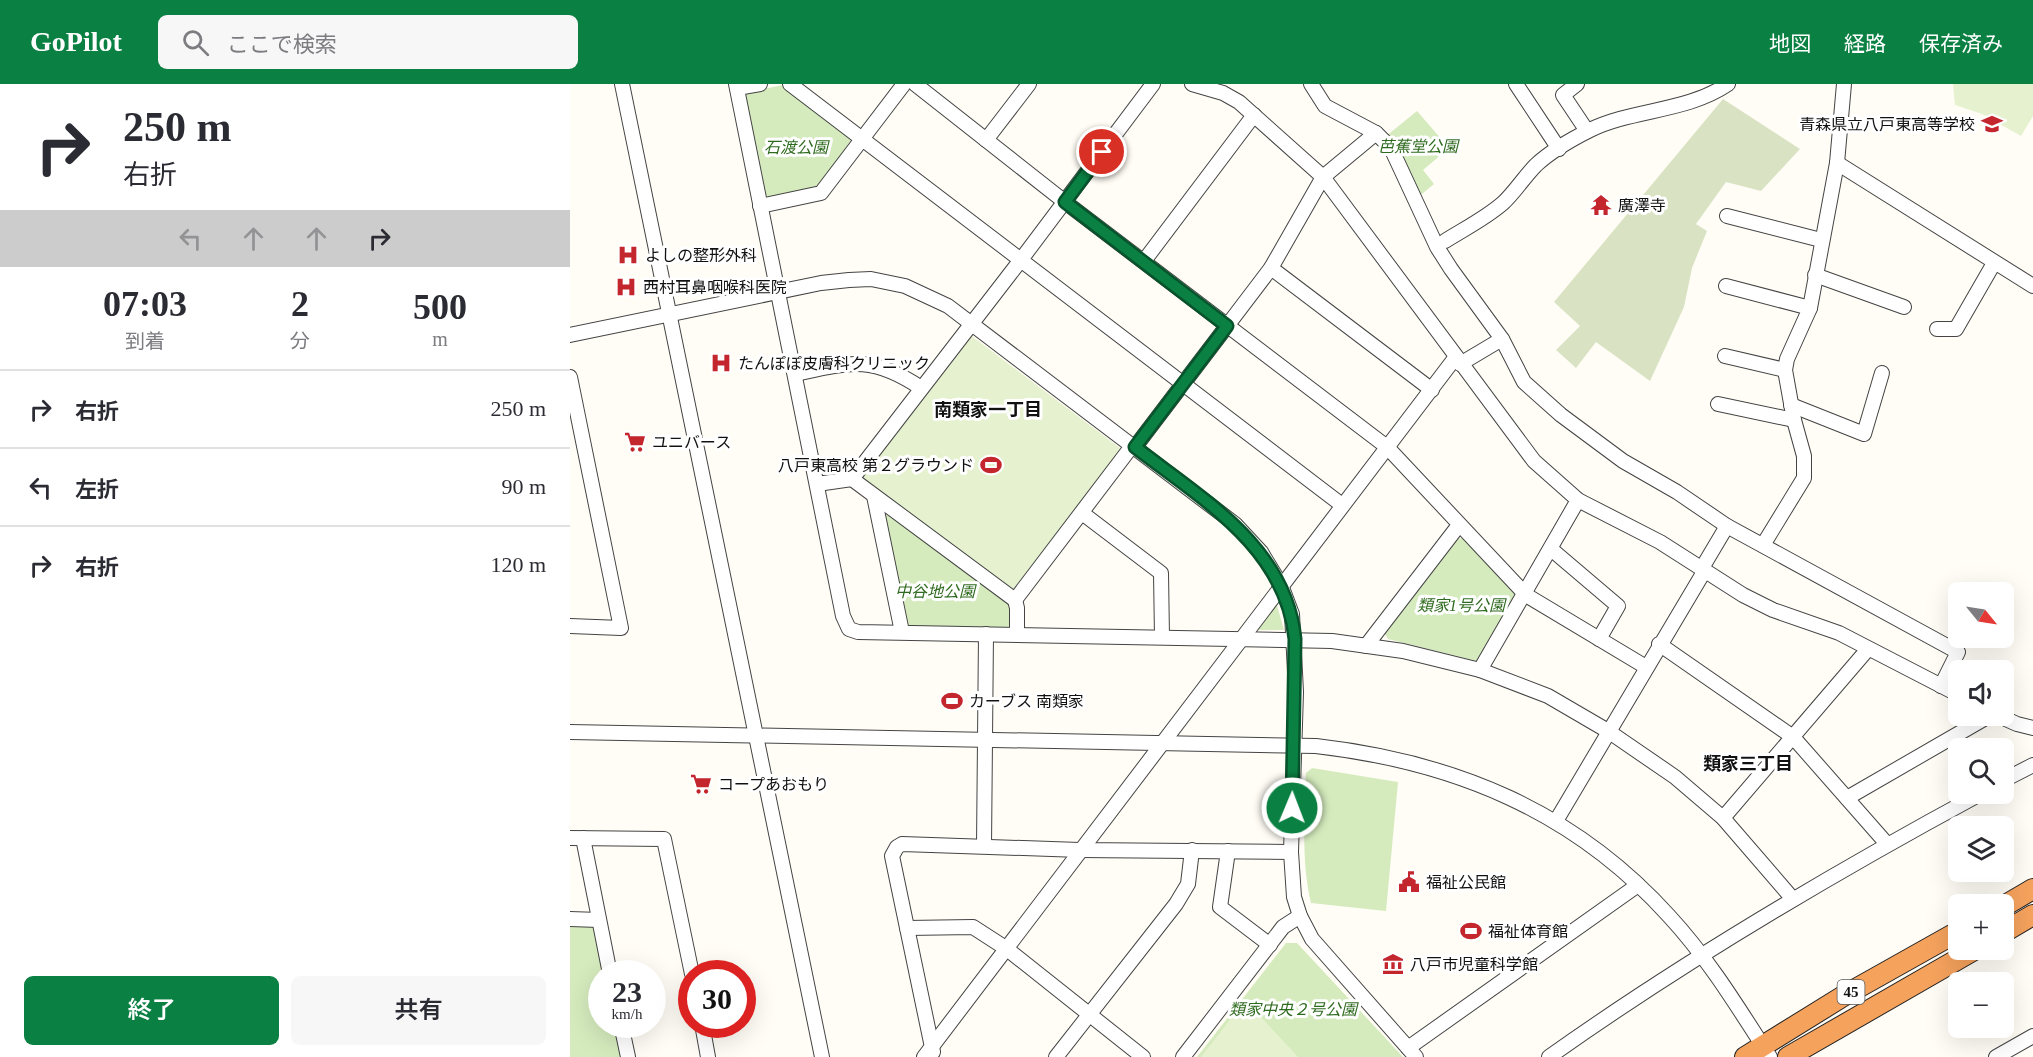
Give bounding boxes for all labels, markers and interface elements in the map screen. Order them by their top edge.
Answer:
search box [158,15,578,69]
text: GoPilot [30,26,122,57]
icon: search [179,26,212,59]
text: ここで検索 [227,32,337,57]
text: 地図 [1769,32,1811,56]
text: 経路 [1844,32,1886,56]
text: 保存済み [1919,32,2003,56]
text: 250 m [123,104,232,150]
icon: right [24,108,102,186]
school or university icon: 青森県立八戸東高等学校 [1980,112,2004,136]
place label: 青森県立八戸東高等学校 [1799,116,1975,133]
pin [1076,126,1127,177]
icon: arrive [1085,135,1118,168]
park label: 芭蕉堂公園 [1378,138,1460,155]
park label: 石渡公園 [764,139,830,156]
text: 右折 [123,160,177,190]
temple icon: 廣澤寺 [1589,193,1613,217]
place label: 廣澤寺 [1618,197,1666,214]
icon: left [174,222,207,255]
icon: ahead [237,222,270,255]
icon: ahead [300,222,333,255]
icon: right [363,222,396,255]
hospital icon: よしの整形外科 [616,243,640,267]
place label: よしの整形外科 [645,247,757,264]
hospital icon: 西村耳鼻咽喉科医院 [614,275,638,299]
place label: 西村耳鼻咽喉科医院 [643,279,787,296]
text: 07:03 [103,284,187,324]
text: 2 [291,284,309,324]
text: 500 [413,287,467,327]
text: m [432,328,448,350]
text: 到着 [125,330,165,352]
text: 分 [290,330,310,352]
hospital icon: たんぽぽ皮膚科クリニック [709,351,733,375]
place label: たんぽぽ皮膚科クリニック [738,355,930,372]
icon: right [24,393,57,426]
text: 250 m [490,396,546,421]
text: 右折 [75,399,119,424]
district label: 南類家一丁目 [934,400,1042,420]
supermarket icon: ユニバース [623,430,647,454]
place label: ユニバース [652,434,731,451]
sports icon: 八戸東高校 第２グラウンド [979,453,1003,477]
place label: 八戸東高校 第２グラウンド [778,457,974,474]
icon: left [24,471,57,504]
text: 90 m [501,474,546,499]
text: 左折 [75,477,119,502]
icon: right [24,549,57,582]
text: 120 m [490,552,546,577]
text: 右折 [75,555,119,580]
north arrow [1948,582,2014,648]
map controls [1948,582,2014,1038]
park label: 中谷地公園 [895,583,977,600]
park label: 類家1号公園 [1417,597,1507,614]
button: sound [1948,660,2014,726]
sports icon: カーブス 南類家 [940,689,964,713]
place label: カーブス 南類家 [969,693,1084,710]
button: search [1948,738,2014,804]
district label: 類家三丁目 [1703,754,1793,774]
supermarket icon: コープあおもり [689,772,713,796]
place label: コープあおもり [718,776,829,793]
position arrow [1260,776,1324,840]
button: layers [1948,816,2014,882]
public building icon: 福祉公民館 [1397,870,1421,894]
place label: 福祉公民館 [1426,874,1506,891]
button: + [1948,894,2014,960]
sports icon: 福祉体育館 [1459,919,1483,943]
place label: 福祉体育館 [1488,923,1568,940]
museum icon: 八戸市児童科学館 [1381,952,1405,976]
place label: 八戸市児童科学館 [1410,956,1538,973]
speed limit sign: 30 [678,960,756,1038]
button: − [1948,972,2014,1038]
text: 23 [612,975,642,1008]
button: 終了 [24,976,279,1045]
button: 共有 [291,976,546,1045]
road number: 45 [1838,980,1864,1004]
park label: 類家中央２号公園 [1229,1001,1359,1018]
text: km/h [612,1006,642,1022]

